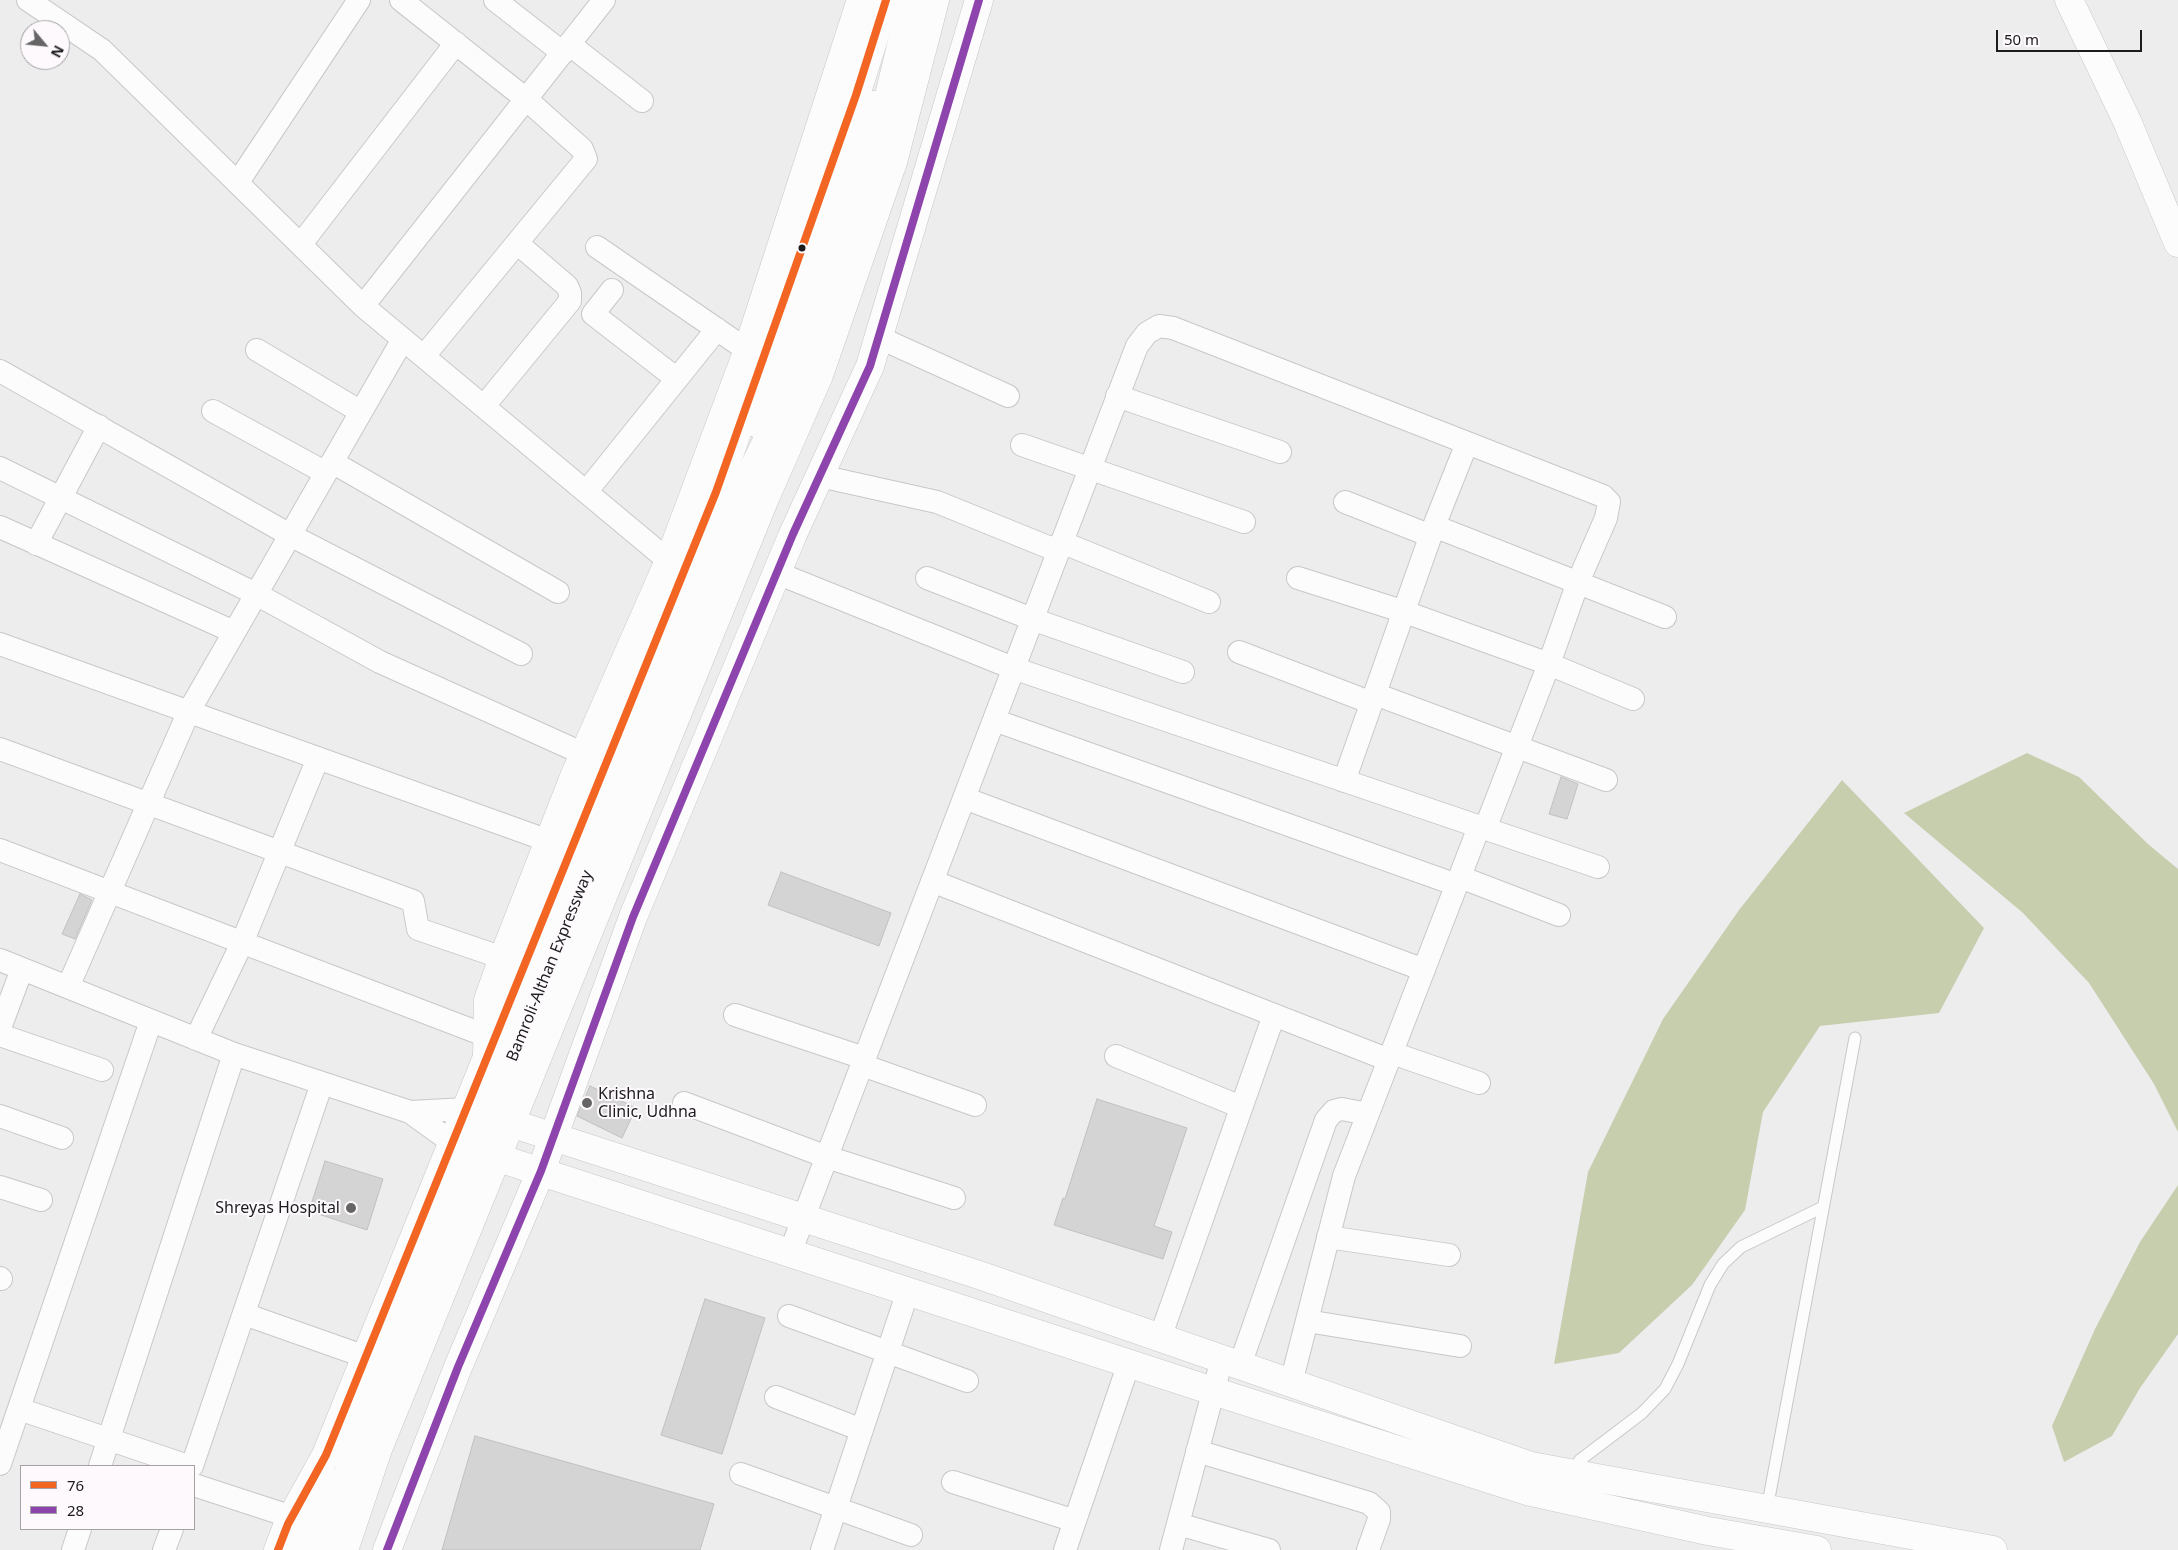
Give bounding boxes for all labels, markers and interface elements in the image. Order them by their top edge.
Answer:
north arrow [20,20,70,70]
scale bar [1998,20,2144,52]
text: 50 m [2004,29,2039,49]
text: N [47,42,69,61]
unlabelled marker [797,243,807,253]
street label: Bamroli-Althan Expressway [503,868,597,1064]
place label: Krishna Clinic, Udhna [598,1084,697,1122]
marker: Krishna Clinic, Udhna [580,1096,594,1110]
place label: Shreyas Hospital [215,1198,340,1218]
marker: Shreyas Hospital [344,1201,358,1215]
legend [20,1465,195,1530]
text: 76 [67,1475,84,1495]
text: 28 [67,1500,84,1520]

